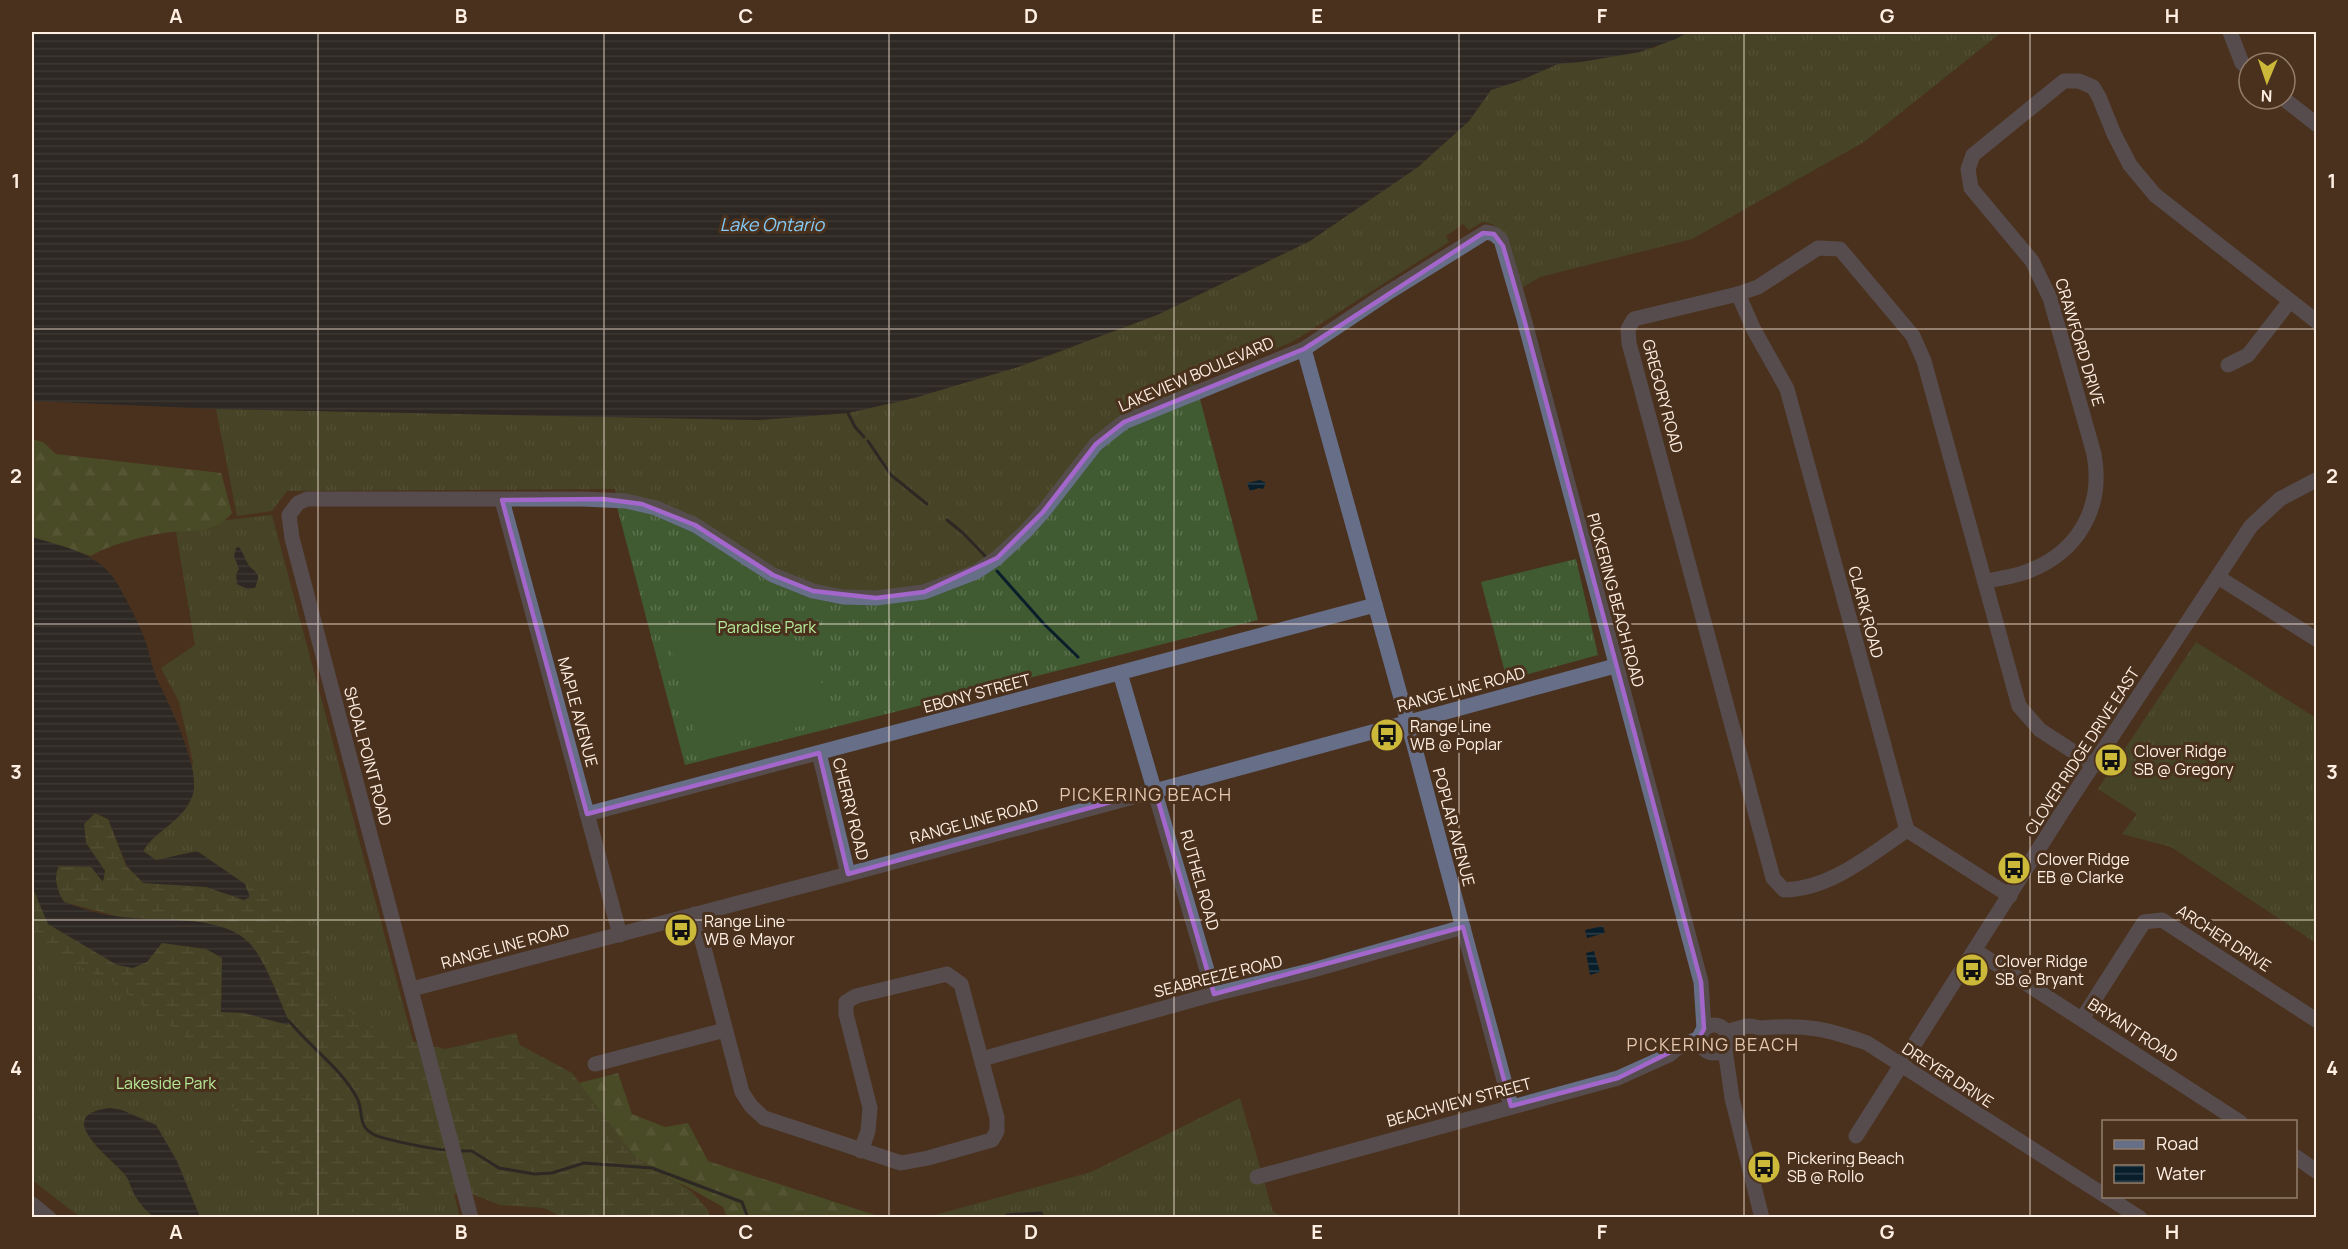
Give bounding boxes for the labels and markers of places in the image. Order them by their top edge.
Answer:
place label: Range Line WB @ Poplar [1410,715,1503,755]
bus stop icon: Range Line WB @ Poplar [1369,717,1405,753]
place label: Clover Ridge SB @ Gregory [2134,740,2234,780]
bus stop icon: Clover Ridge SB @ Gregory [2093,742,2129,778]
place label: Clover Ridge EB @ Clarke [2037,848,2130,888]
bus stop icon: Clover Ridge EB @ Clarke [1996,850,2032,886]
place label: Range Line WB @ Mayor [704,910,795,950]
bus stop icon: Range Line WB @ Mayor [663,912,699,948]
place label: Clover Ridge SB @ Bryant [1995,950,2088,990]
bus stop icon: Clover Ridge SB @ Bryant [1954,952,1990,988]
place label: Pickering Beach SB @ Rollo [1787,1147,1904,1187]
bus stop icon: Pickering Beach SB @ Rollo [1746,1149,1782,1185]

